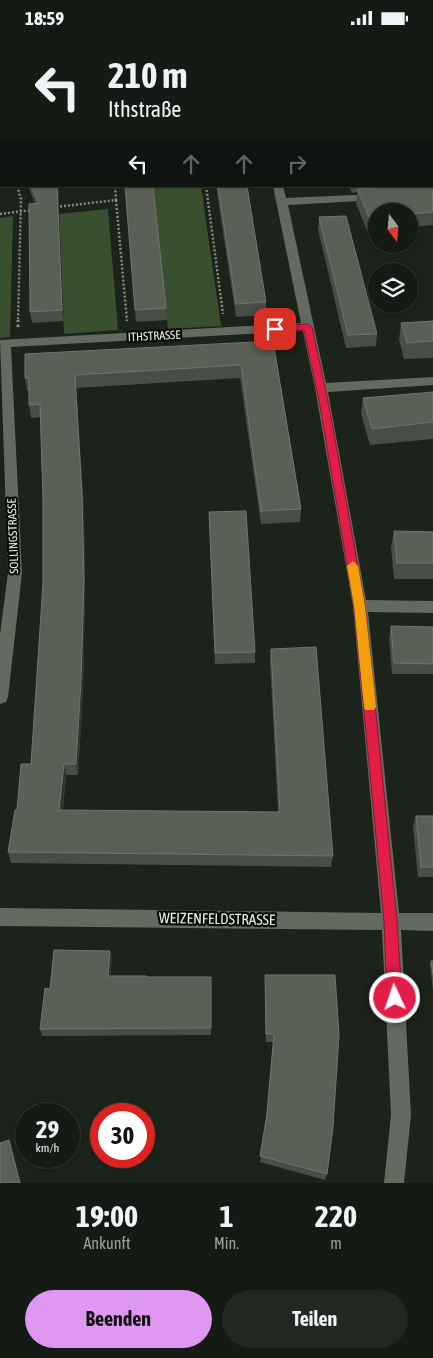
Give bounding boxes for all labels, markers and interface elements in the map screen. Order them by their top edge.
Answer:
text: 18:59 [25,7,64,29]
icon: left [25,55,90,120]
text: 210 m [108,55,187,95]
text: Ithstraße [108,96,181,122]
icon: left [124,150,152,178]
icon: ahead [177,150,205,178]
icon: ahead [230,150,258,178]
icon: right [283,150,311,178]
north arrow [368,203,418,253]
map controls [368,203,418,313]
button: layers [368,263,418,313]
pin [254,308,296,350]
icon: arrive [261,315,289,343]
street label: ITHSTRASSE [127,328,181,344]
street label: SOLLINGSTRASSE [5,498,21,574]
street label: WEIZENFELDSTRASSE [159,909,276,928]
position arrow [368,971,420,1023]
speed limit sign: 30 [90,1103,155,1168]
text: 29 [36,1115,59,1143]
text: km/h [36,1141,59,1155]
text: 19:00 [76,1199,138,1233]
text: 1 [219,1199,234,1233]
text: 220 [315,1199,357,1233]
text: Ankunft [83,1234,131,1252]
text: Min. [214,1234,239,1252]
text: m [330,1234,342,1252]
button: Beenden [25,1290,212,1348]
button: Teilen [222,1290,408,1348]

